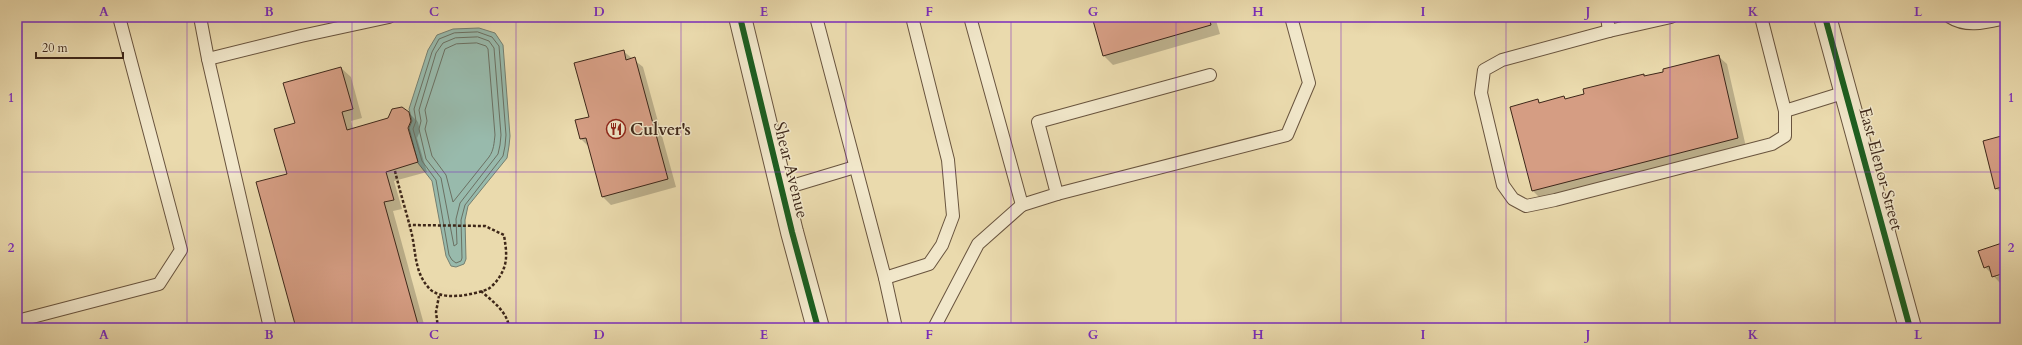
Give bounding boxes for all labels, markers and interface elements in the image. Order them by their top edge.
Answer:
text: A [99,3,109,21]
text: B [264,3,274,21]
text: C [429,3,439,21]
text: D [593,3,605,21]
text: E [760,3,768,21]
text: F [925,3,933,21]
text: G [1088,3,1099,21]
text: H [1252,3,1264,21]
text: I [1420,3,1426,21]
text: J [1584,3,1591,21]
text: K [1748,3,1759,21]
text: L [1914,3,1923,21]
scale bar [36,34,123,60]
text: 20 m [42,40,69,56]
text: 1 [8,89,14,107]
text: 1 [2008,89,2014,107]
street label: East Elenor Street [1854,105,1909,234]
restaurant icon: Culver's [605,118,627,140]
place label: Culver's [630,118,691,141]
street label: Shear Avenue [768,119,814,221]
text: 2 [8,239,15,257]
text: 2 [2008,239,2015,257]
text: A [99,326,109,344]
text: B [264,326,274,344]
text: C [429,326,439,344]
text: D [593,326,605,344]
text: E [760,326,768,344]
text: F [925,326,933,344]
text: G [1088,326,1099,344]
text: H [1252,326,1264,344]
text: I [1420,326,1426,344]
text: J [1584,326,1591,344]
text: K [1748,326,1759,344]
text: L [1914,326,1923,344]

